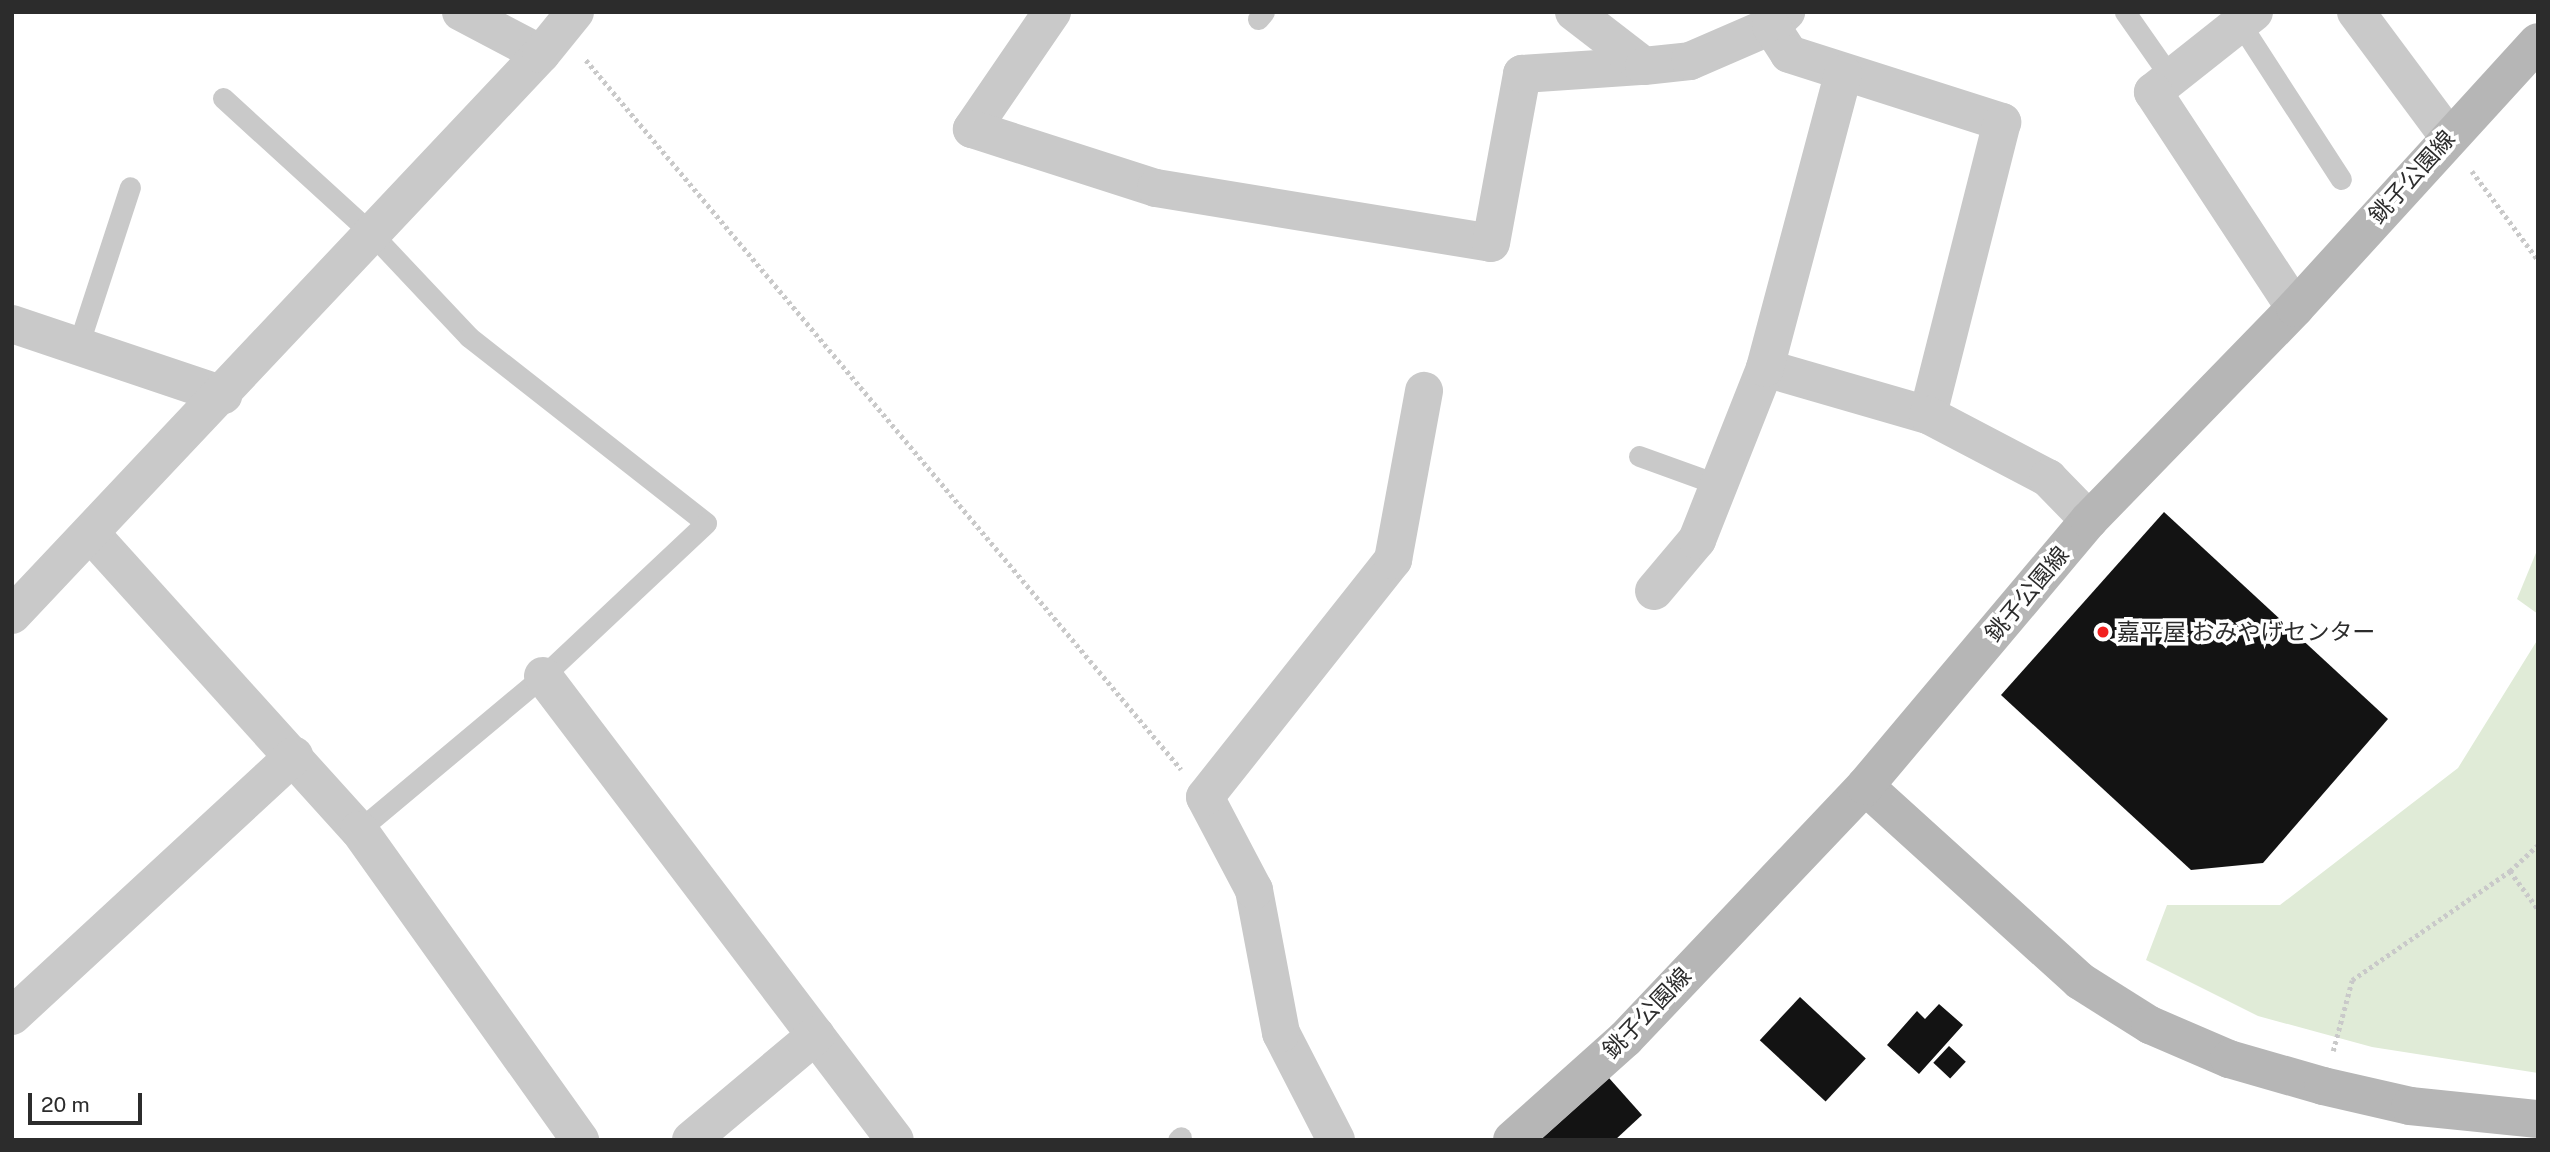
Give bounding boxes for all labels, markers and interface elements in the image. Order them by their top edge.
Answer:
street label: 銚子公園線 [2363,125,2461,229]
street label: 銚子公園線 [1979,541,2075,647]
place label: 嘉平屋 おみやげセンター [2117,618,2376,646]
marker: 嘉平屋 おみやげセンター [2095,624,2111,640]
street label: 銚子公園線 [1597,962,1697,1064]
scale bar [32,1078,145,1122]
text: 20 m [41,1092,90,1117]

